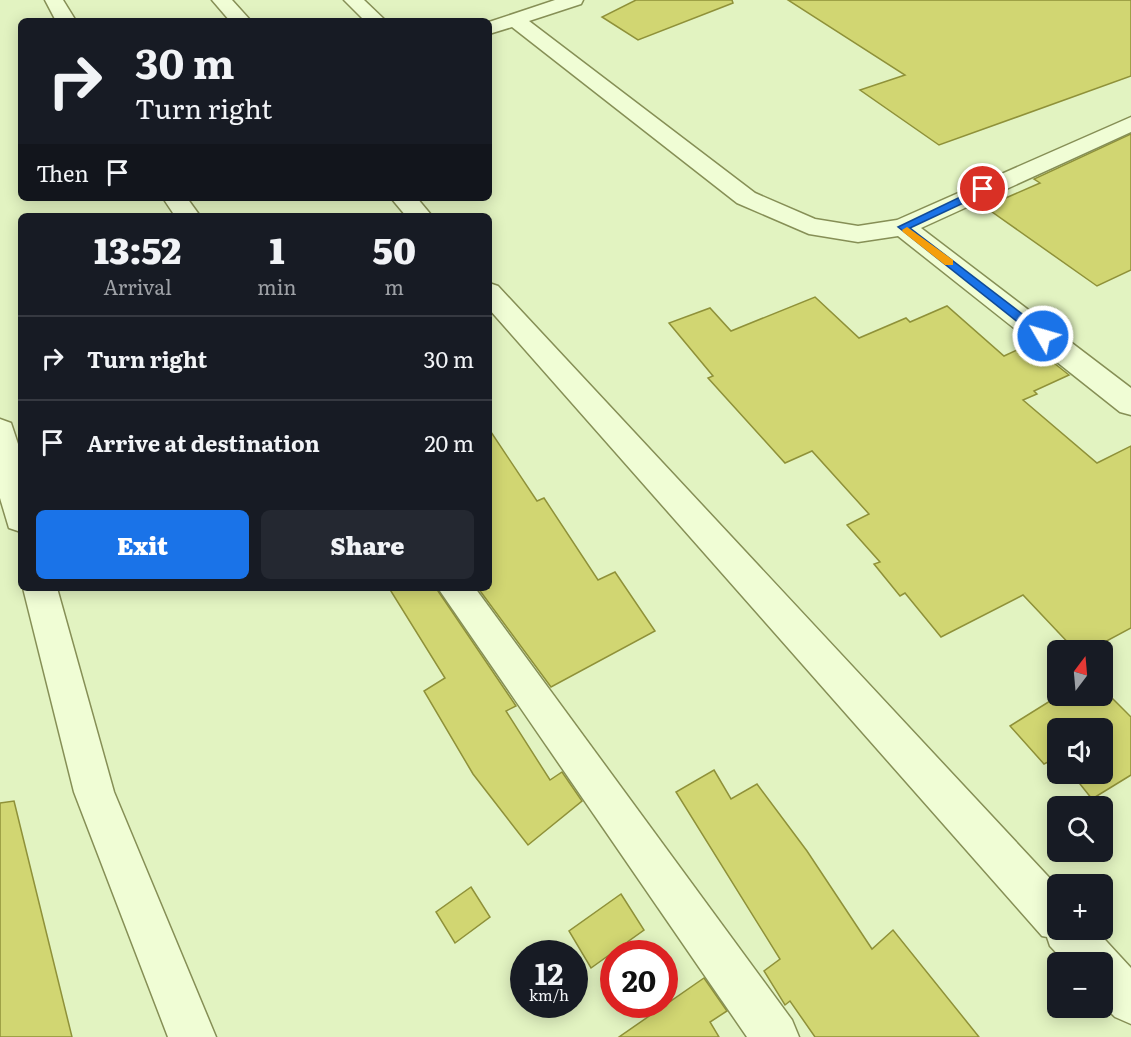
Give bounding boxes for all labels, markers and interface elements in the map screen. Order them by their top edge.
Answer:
text: 30 m [135,30,235,92]
icon: right [36,42,114,120]
text: Turn right [135,87,272,127]
text: Then [36,156,89,189]
icon: arrive [101,156,134,189]
pin [957,163,1008,214]
icon: arrive [966,172,999,205]
text: 13:52 [94,222,181,275]
text: 1 [269,222,284,275]
text: 50 [373,222,416,275]
text: Arrival [103,271,172,301]
text: min [257,271,297,301]
text: m [385,271,404,301]
position arrow [1011,304,1075,368]
icon: right [36,342,69,375]
text: Turn right [87,342,207,375]
text: 30 m [424,342,474,375]
icon: arrive [36,426,69,459]
text: Arrive at destination [87,426,320,459]
text: 20 m [424,426,474,459]
button: Exit [36,510,249,579]
button: Share [261,510,474,579]
north arrow [1047,640,1113,706]
map controls [1047,640,1113,1018]
button: sound [1047,718,1113,784]
button: search [1047,796,1113,862]
button: + [1047,874,1113,940]
speed limit sign: 20 [600,940,678,1018]
text: 12 [535,950,563,994]
button: − [1047,952,1113,1018]
text: km/h [529,983,569,1006]

